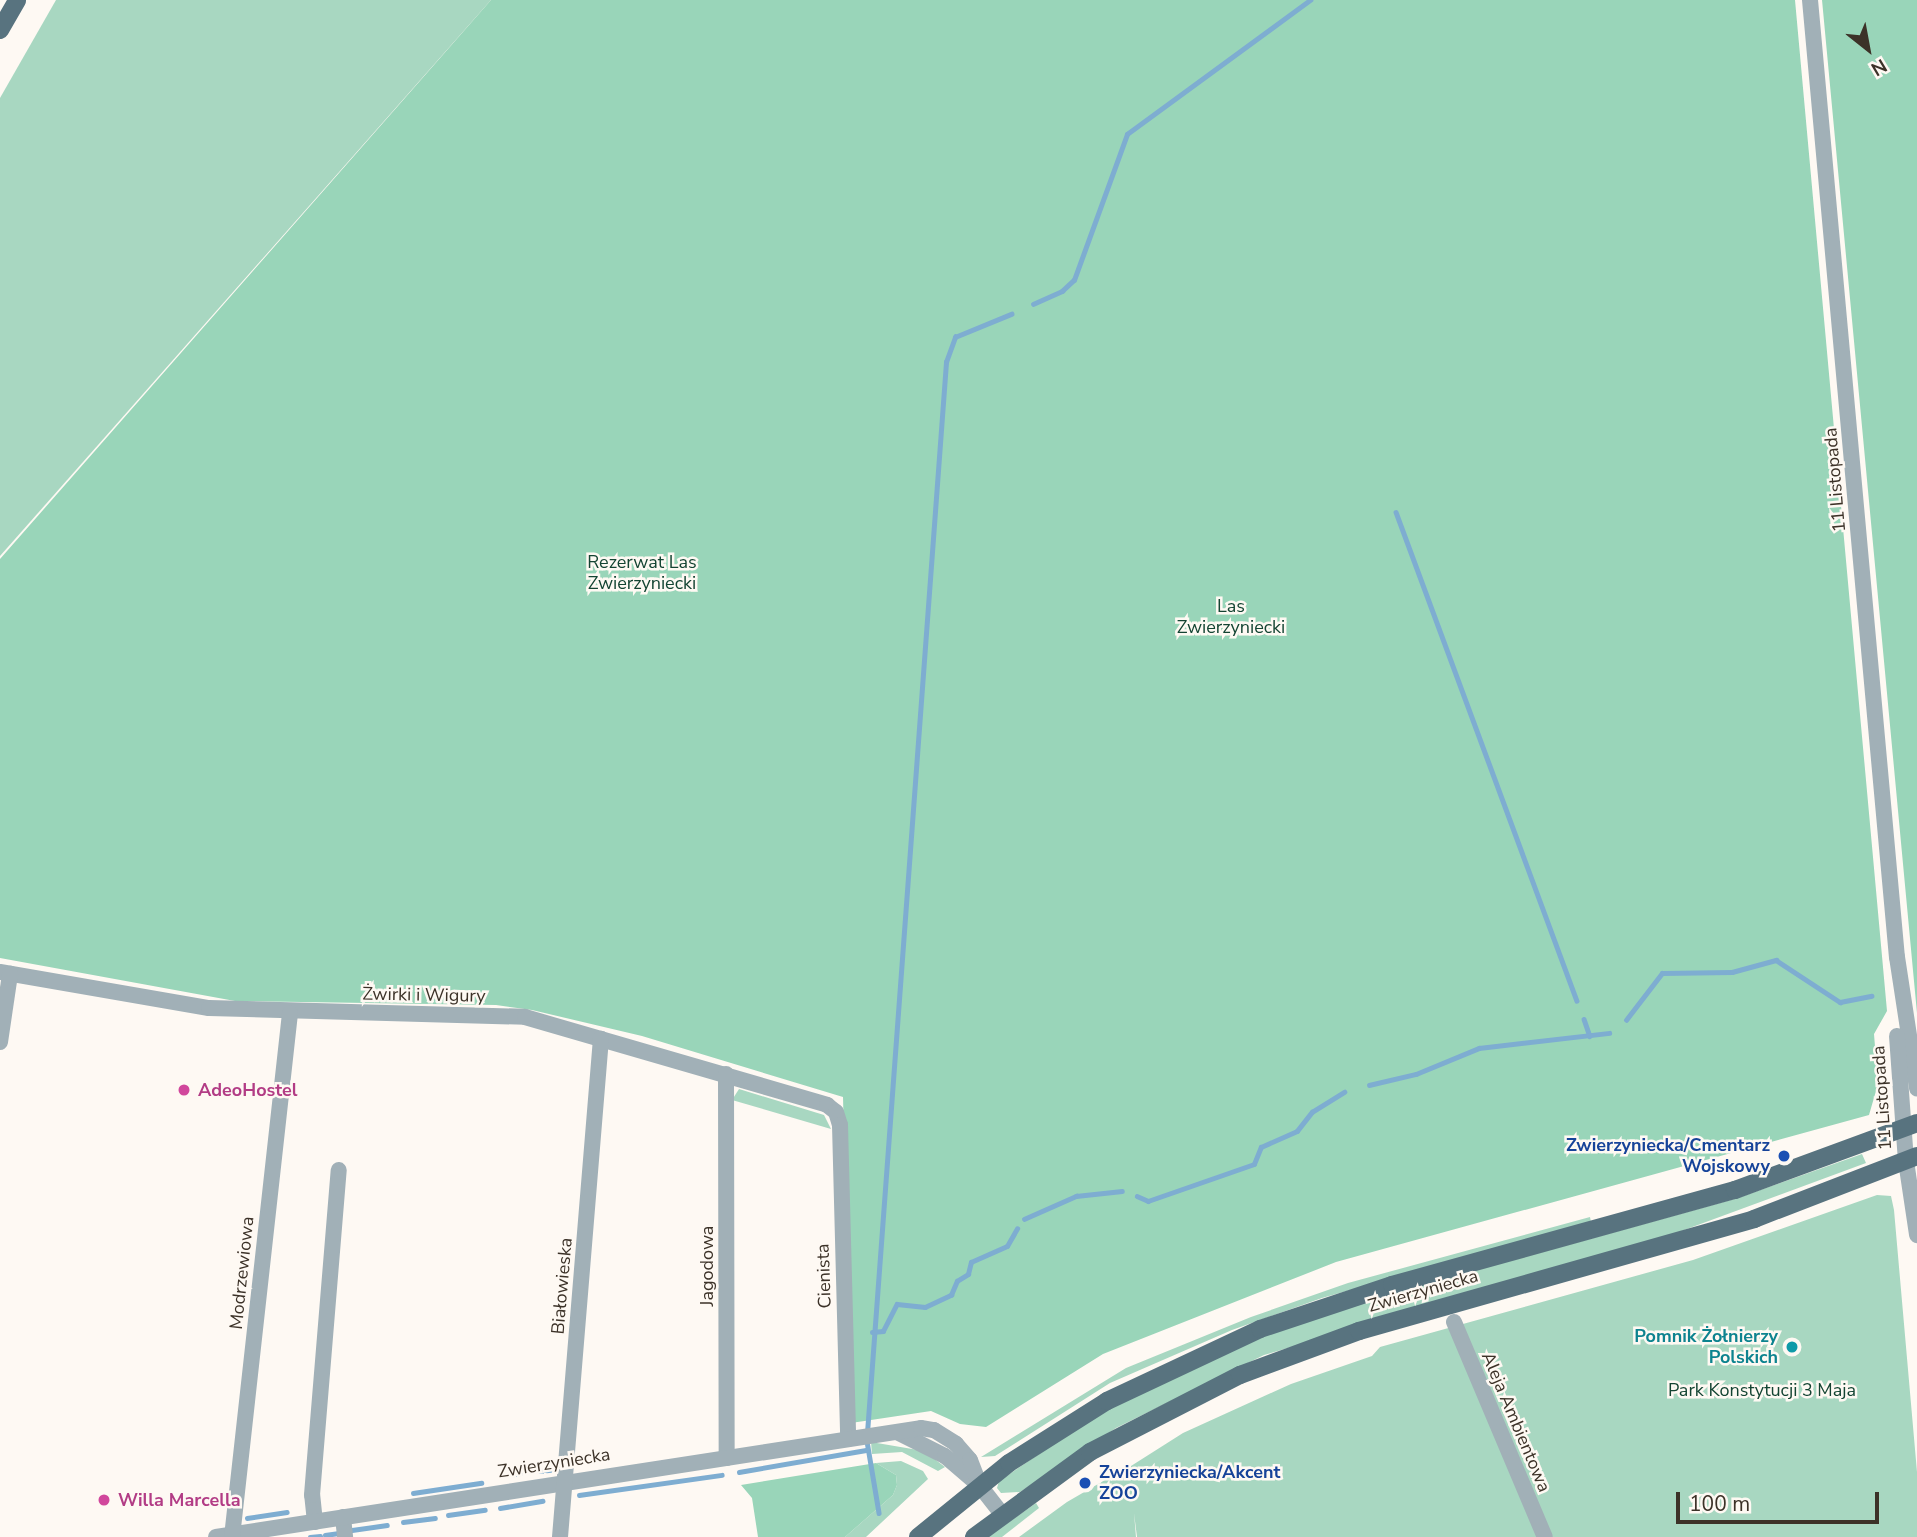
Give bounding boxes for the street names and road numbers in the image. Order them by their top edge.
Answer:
street label: 11 Listopada [1820,427,1850,533]
street label: Żwirki i Wigury [362,983,486,1007]
street label: 11 Listopada [1868,1045,1896,1151]
street label: Modrzewiowa [225,1215,259,1331]
street label: Jagodowa [696,1226,718,1306]
street label: Białowieska [547,1237,577,1335]
street label: Cienista [812,1243,836,1309]
street label: Zwierzyniecka [1365,1265,1481,1317]
street label: Aleja Ambientowa [1477,1349,1555,1495]
street label: Zwierzyniecka [496,1443,612,1483]

